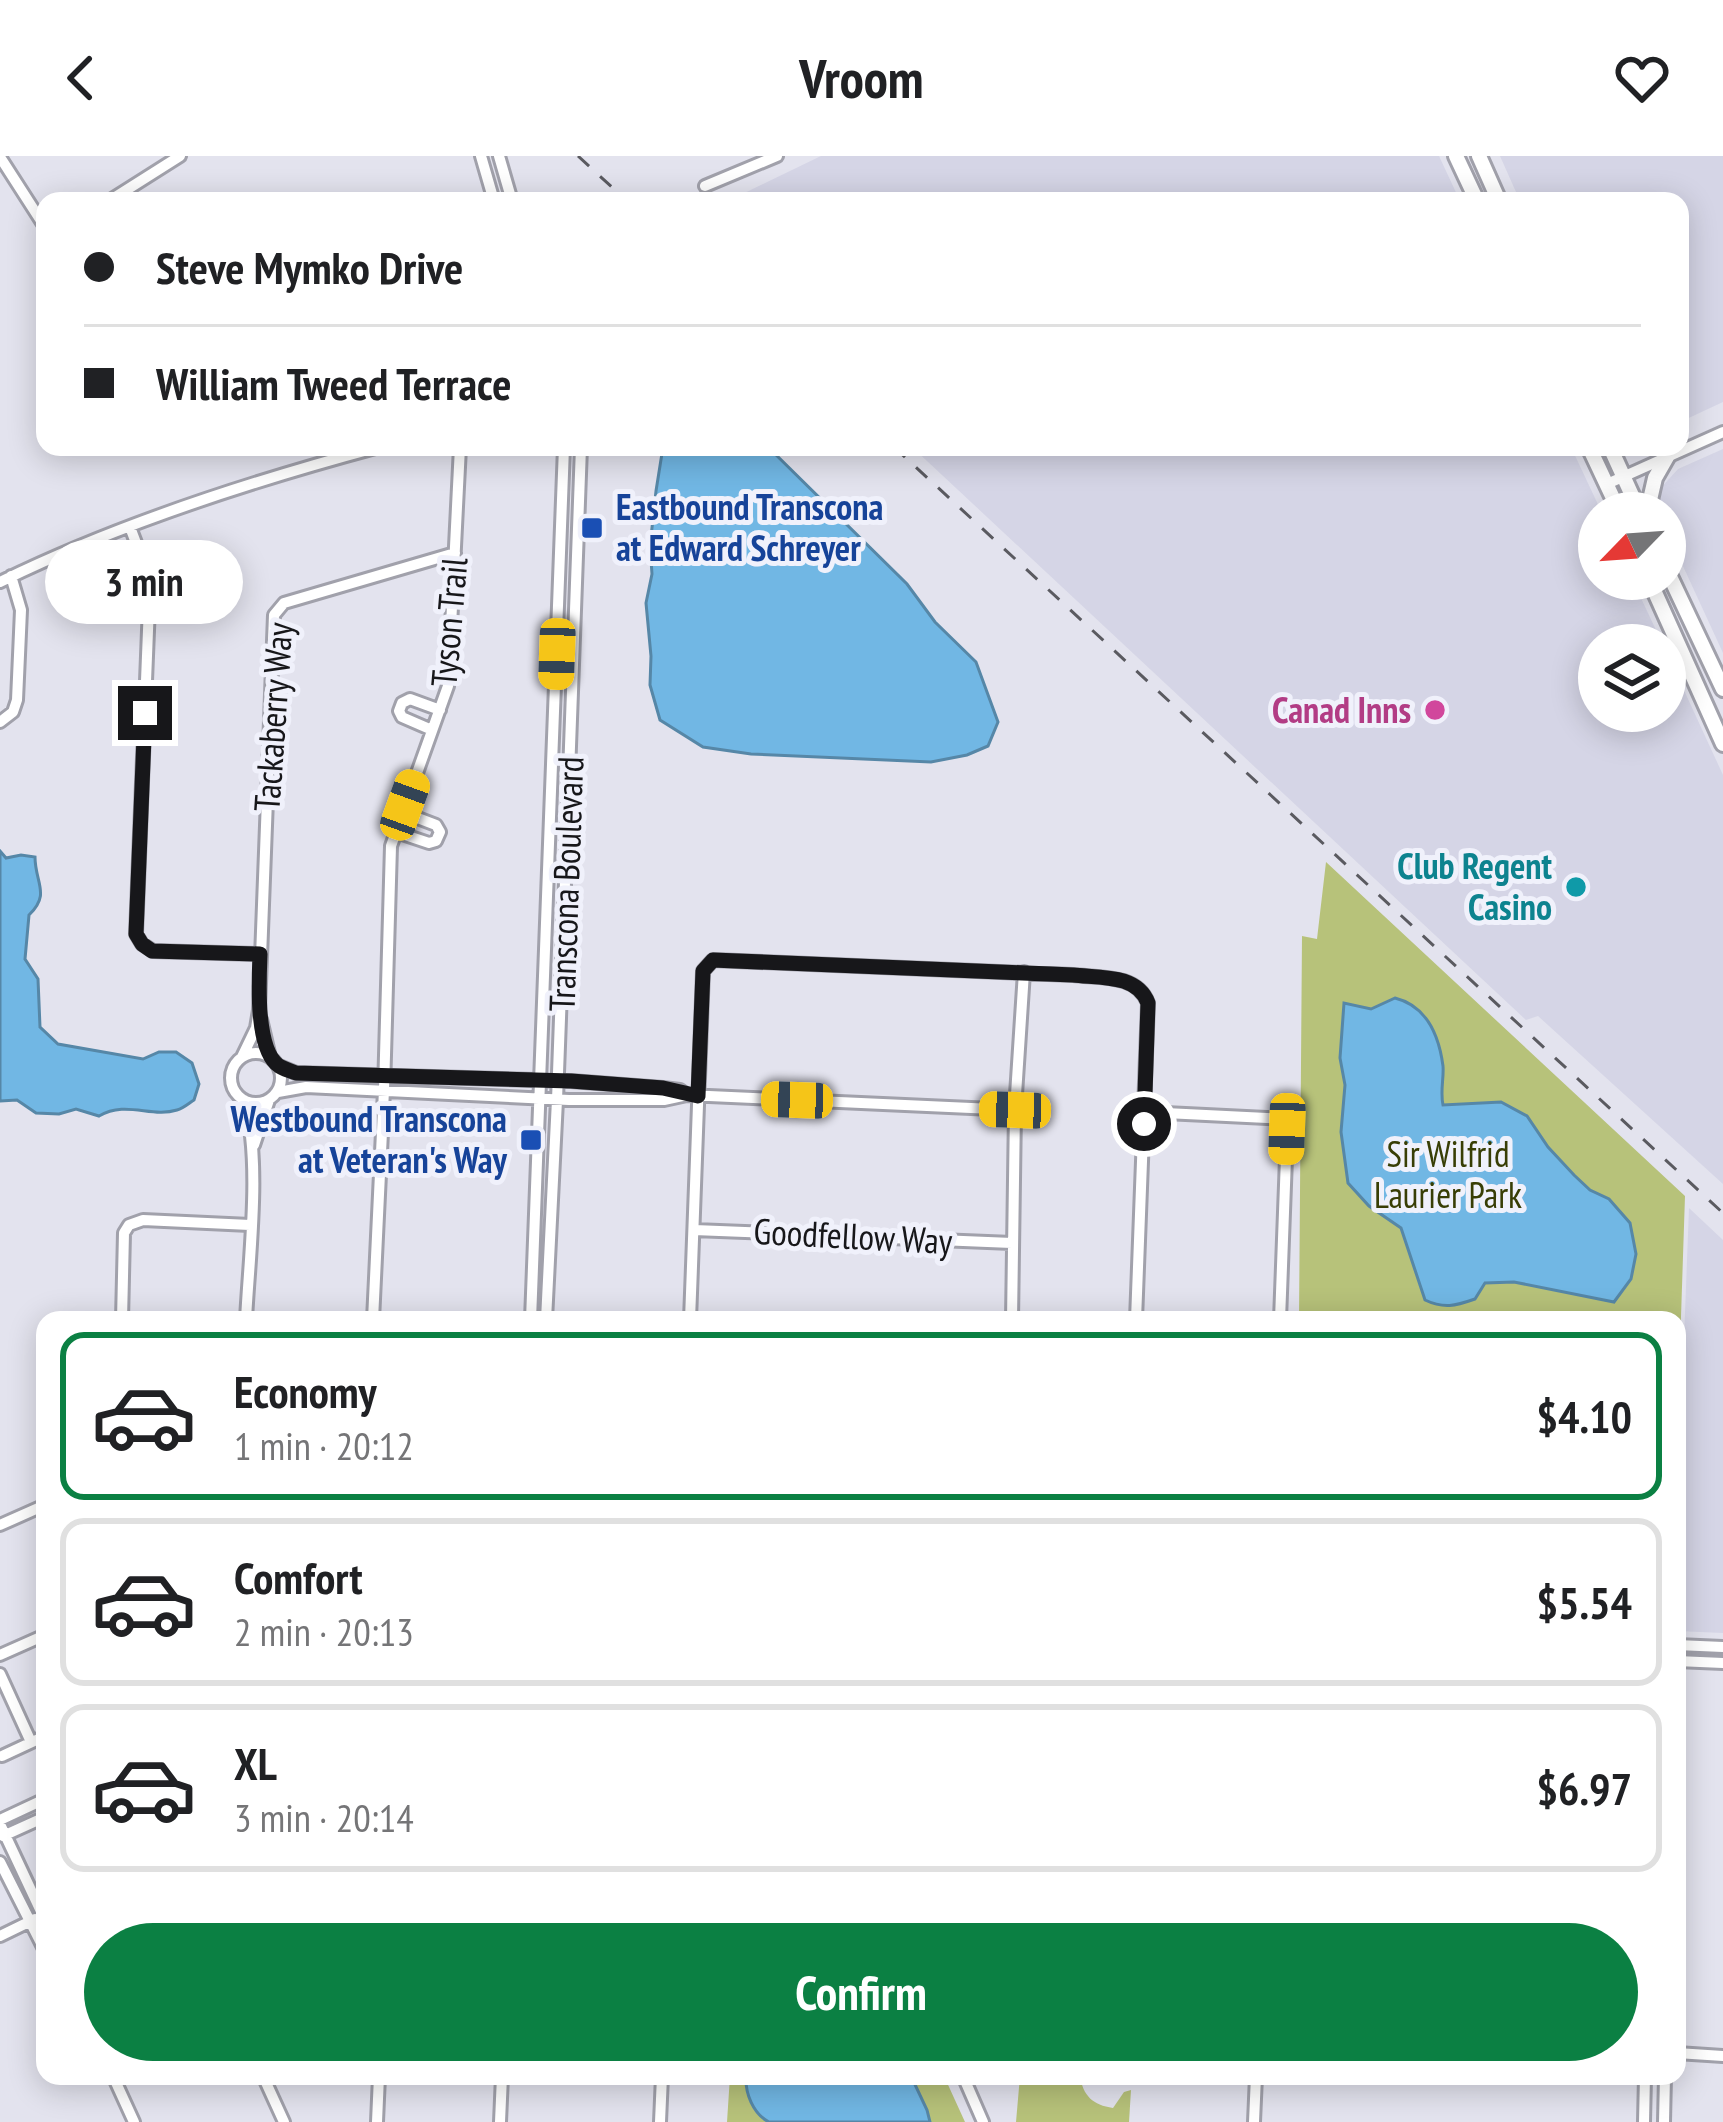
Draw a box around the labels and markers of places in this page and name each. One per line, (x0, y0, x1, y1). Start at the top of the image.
place label: Eastbound Transcona at Edward Schreyer (616, 483, 883, 571)
marker: Eastbound Transcona at Edward Schreyer (579, 515, 605, 541)
place label: Canad Inns (1272, 686, 1411, 733)
marker: Canad Inns (1422, 697, 1448, 723)
place label: Club Regent Casino (1397, 842, 1553, 930)
marker: Club Regent Casino (1563, 874, 1589, 900)
place label: Westbound Transcona at Veteran's Way (229, 1095, 508, 1183)
marker: Westbound Transcona at Veteran's Way (518, 1127, 544, 1153)

